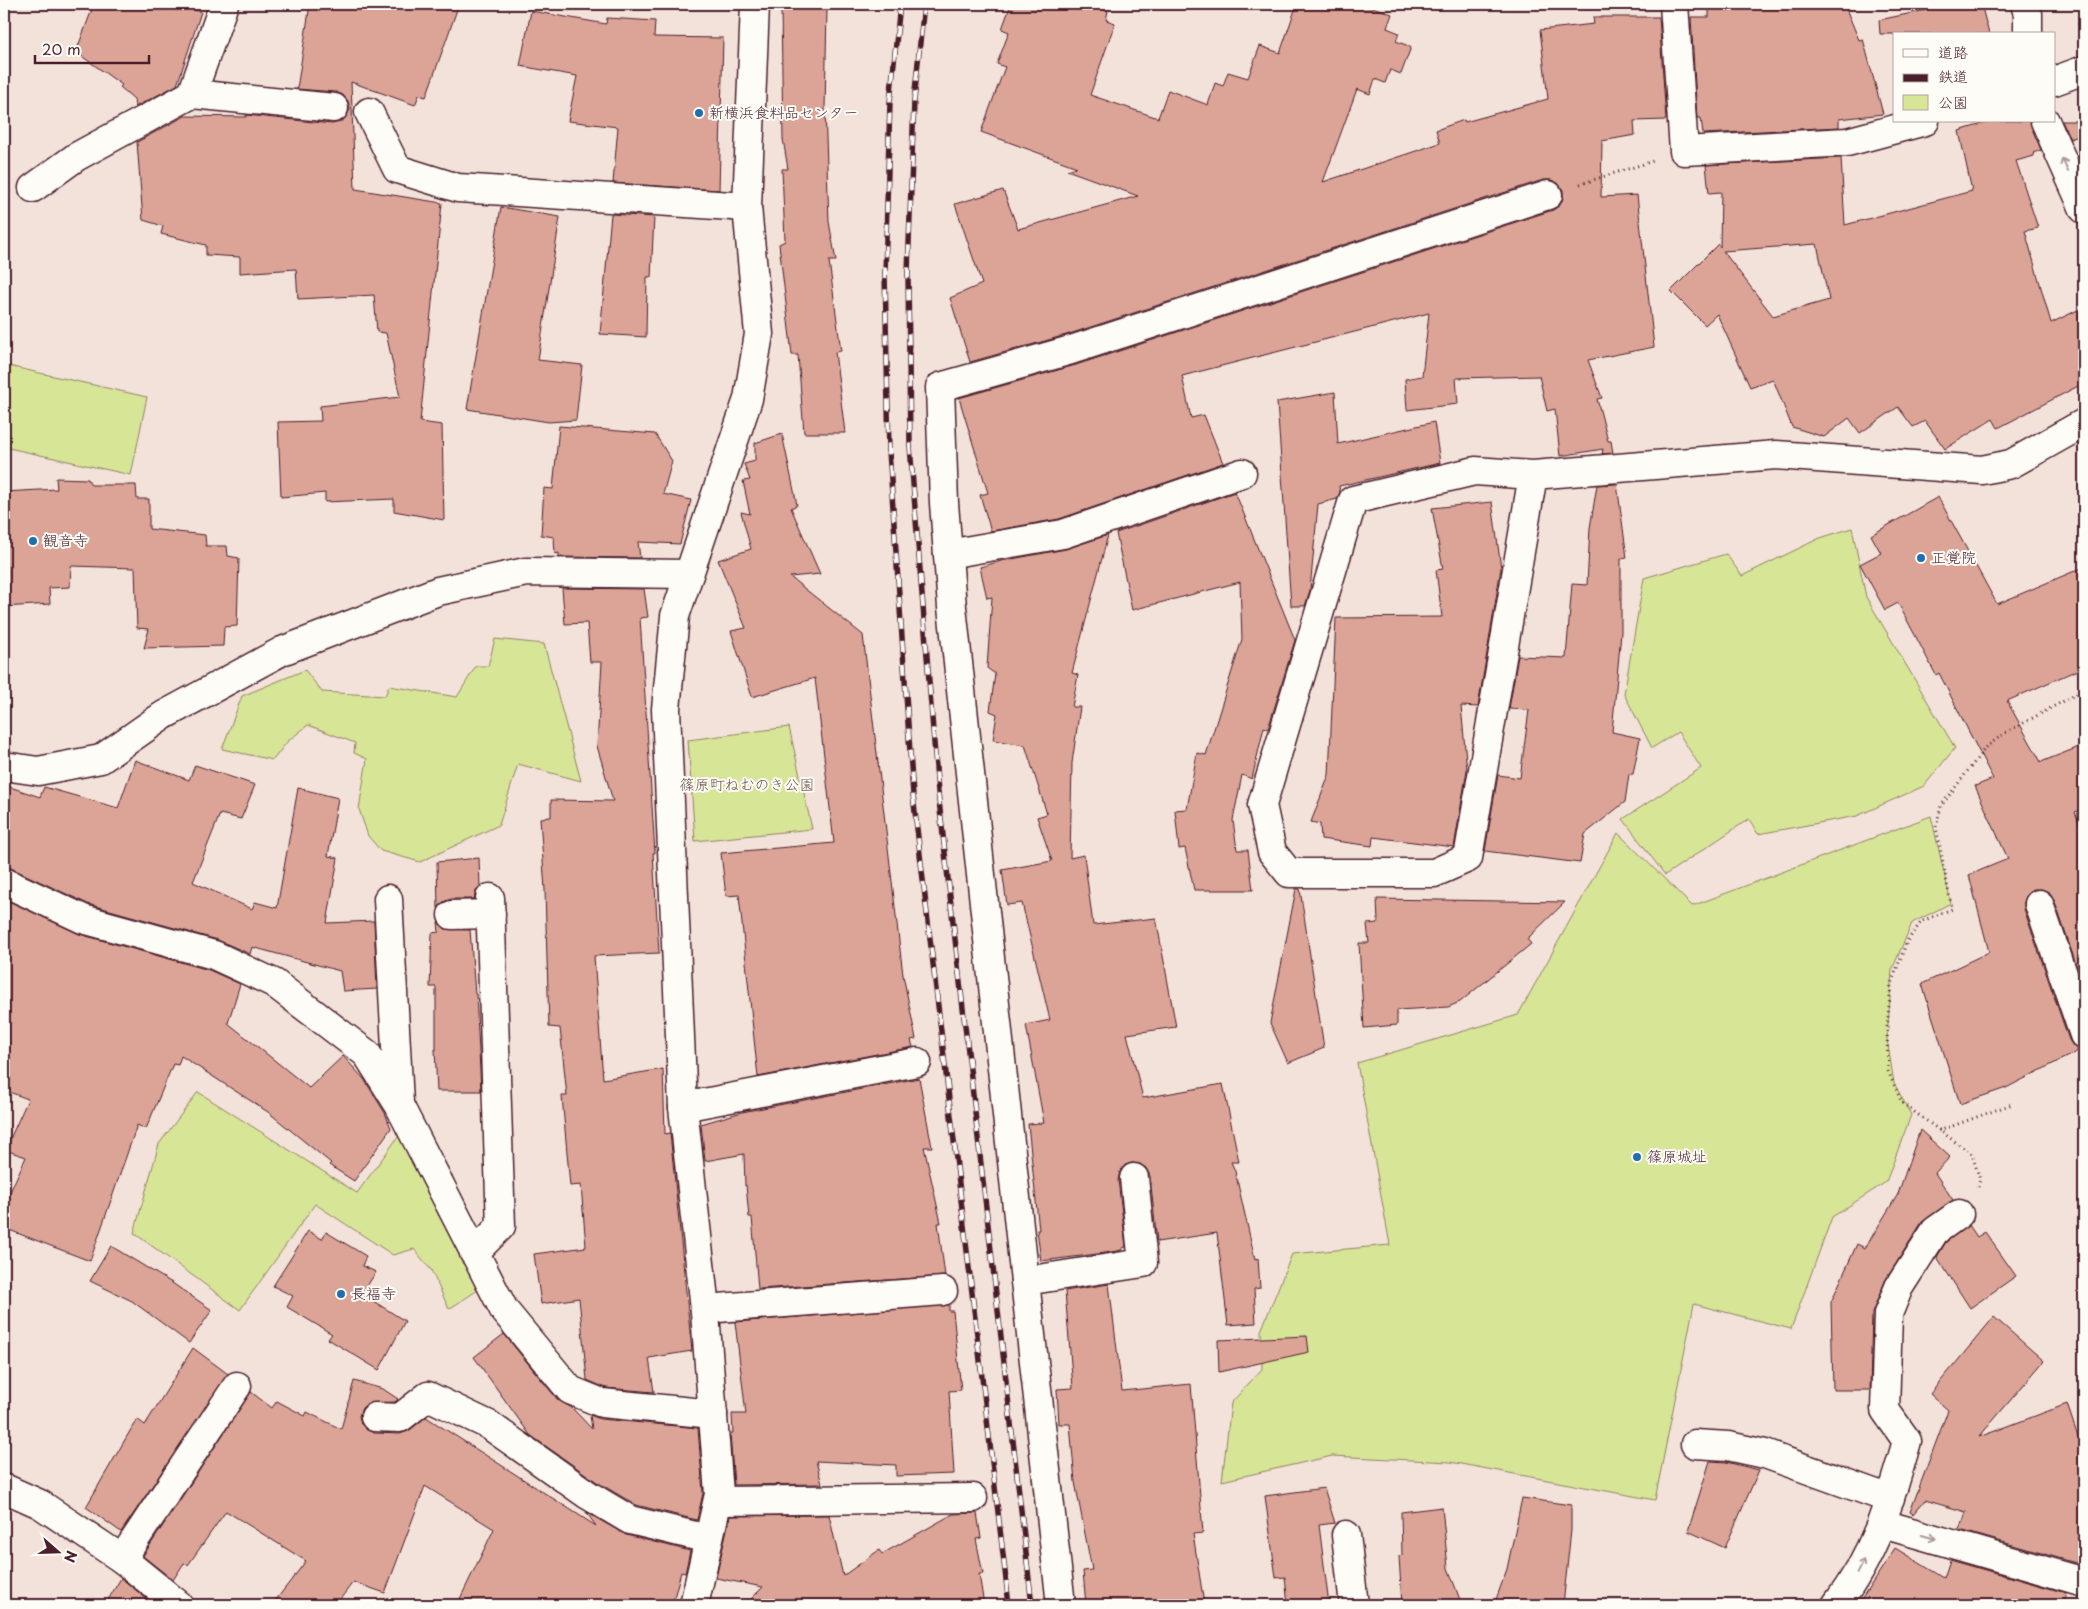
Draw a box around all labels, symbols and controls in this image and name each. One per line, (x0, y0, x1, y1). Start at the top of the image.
scale bar (35, 32, 149, 64)
legend (1893, 32, 2056, 122)
text: 20 m (42, 37, 81, 60)
text: 道路 (1938, 40, 1968, 63)
text: 鉄道 (1938, 64, 1968, 87)
text: 公園 (1938, 90, 1968, 113)
place label: 新横浜食料品センター (709, 100, 858, 123)
marker: 新横浜食料品センター (693, 107, 705, 119)
one-way arrow (2059, 158, 2069, 173)
place label: 観音寺 (43, 528, 88, 551)
marker: 観音寺 (27, 535, 39, 547)
place label: 正覚院 (1931, 545, 1976, 568)
marker: 正覚院 (1915, 552, 1927, 564)
park label: 篠原町ねむのき公園 (679, 772, 815, 795)
place label: 篠原城址 (1647, 1144, 1707, 1167)
marker: 篠原城址 (1631, 1151, 1643, 1163)
place label: 長福寺 (351, 1281, 396, 1304)
marker: 長福寺 (335, 1288, 347, 1300)
north arrow (32, 1526, 82, 1576)
one-way arrow (1921, 1533, 1937, 1543)
text: N (59, 1548, 82, 1565)
one-way arrow (1857, 1559, 1866, 1574)

